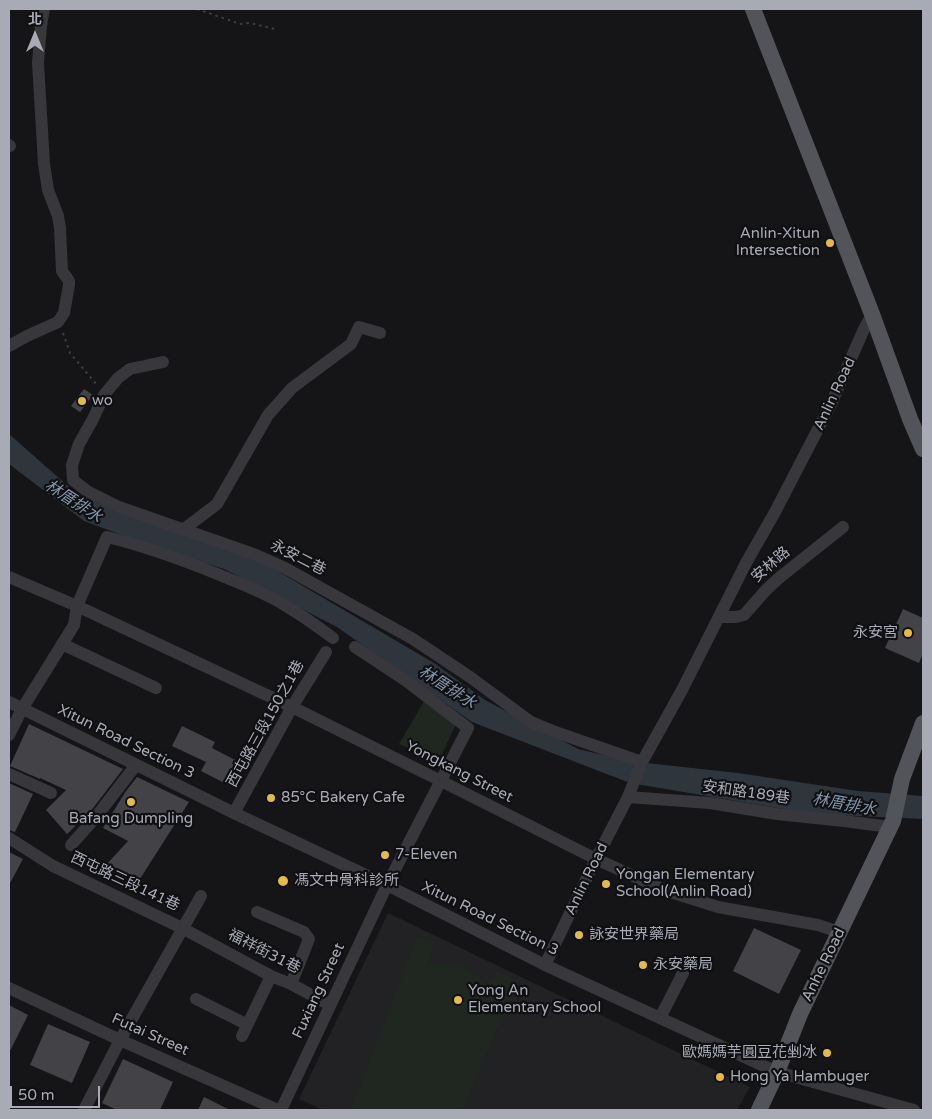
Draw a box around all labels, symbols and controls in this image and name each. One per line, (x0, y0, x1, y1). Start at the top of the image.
north arrow (10, 10, 60, 60)
text: 北 (28, 11, 42, 28)
place label: Anlin-Xitun Intersection (736, 225, 820, 260)
marker: Anlin-Xitun Intersection (824, 237, 836, 249)
street label: Anlin Road (810, 355, 860, 433)
place label: wo (92, 392, 113, 410)
marker: wo (76, 395, 88, 407)
water label: 林厝排水 (41, 477, 105, 527)
street label: 永安二巷 (267, 536, 329, 580)
street label: 安林路 (748, 543, 794, 587)
place label: 永安宮 (853, 624, 898, 642)
marker: 永安宮 (902, 627, 914, 639)
street label: 西屯路三段150之1巷 (224, 657, 308, 791)
water label: 林厝排水 (415, 663, 479, 713)
street label: Xitun Road Section 3 (55, 701, 197, 783)
street label: Yongkang Street (402, 737, 516, 807)
street label: 安和路189巷 (701, 778, 791, 808)
place label: 85°C Bakery Cafe (281, 789, 405, 807)
water label: 林厝排水 (811, 790, 877, 820)
marker: 85°C Bakery Cafe (265, 792, 277, 804)
marker: Bafang Dumpling (125, 796, 137, 808)
place label: Bafang Dumpling (69, 810, 193, 828)
street label: Anlin Road (562, 840, 612, 918)
place label: 7-Eleven (395, 846, 457, 864)
street label: 西屯路三段141巷 (68, 849, 182, 915)
marker: 7-Eleven (379, 849, 391, 861)
place label: Yongan Elementary School(Anlin Road) (616, 866, 755, 901)
place label: 馮文中骨科診所 (294, 872, 399, 890)
marker: 馮文中骨科診所 (276, 874, 290, 888)
street label: Xitun Road Section 3 (419, 878, 561, 960)
marker: Yongan Elementary School(Anlin Road) (600, 878, 612, 890)
street label: Anhe Road (798, 925, 850, 1005)
street label: 福祥街31巷 (225, 926, 303, 978)
place label: 詠安世界藥局 (589, 926, 679, 944)
marker: 詠安世界藥局 (573, 929, 585, 941)
street label: Fuxiang Street (289, 940, 349, 1042)
place label: 永安藥局 (653, 956, 713, 974)
marker: 永安藥局 (637, 959, 649, 971)
place label: Yong An Elementary School (468, 982, 601, 1017)
marker: Yong An Elementary School (452, 994, 464, 1006)
street label: Futai Street (109, 1010, 191, 1060)
place label: 歐媽媽芋圓豆花剉冰 (682, 1044, 817, 1062)
marker: 歐媽媽芋圓豆花剉冰 (821, 1047, 833, 1059)
place label: Hong Ya Hambuger (730, 1068, 869, 1086)
marker: Hong Ya Hambuger (714, 1071, 726, 1083)
scale bar (12, 1076, 102, 1108)
text: 50 m (18, 1086, 55, 1104)

